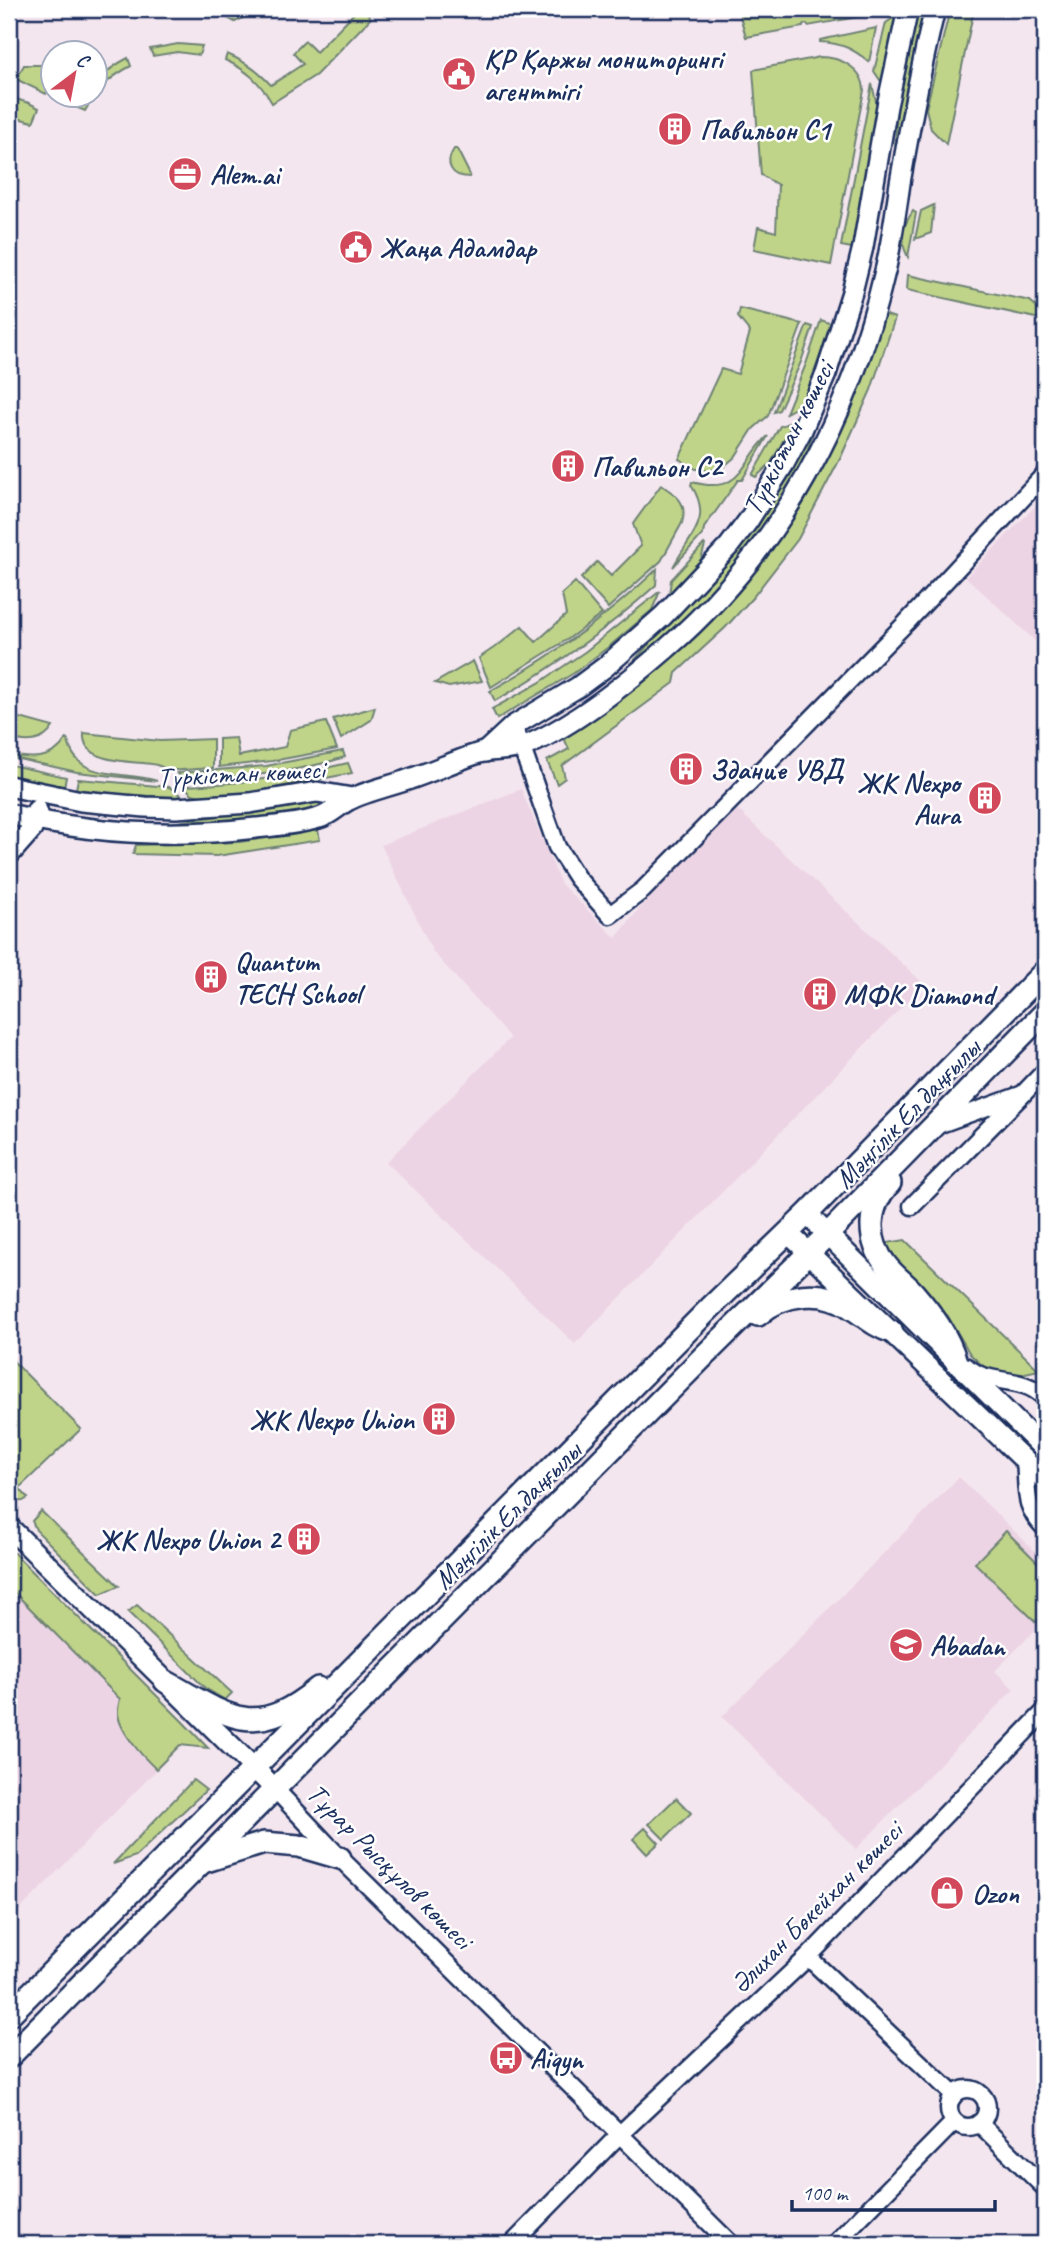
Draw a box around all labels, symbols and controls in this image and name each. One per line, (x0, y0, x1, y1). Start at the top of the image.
north arrow (38, 38, 108, 108)
place label: ҚР Қаржы мониторингі агенттігі (484, 41, 726, 108)
text: С (72, 48, 95, 74)
public building icon: ҚР Қаржы мониторингі агенттігі (440, 55, 478, 93)
building icon: Павильон С1 (656, 110, 694, 148)
place label: Павильон С1 (700, 112, 833, 147)
office icon: Alem.ai (166, 155, 204, 193)
place label: Alem.ai (210, 157, 283, 192)
public building icon: Жаңа Адамдар (337, 228, 375, 266)
place label: Жаңа Адамдар (380, 230, 538, 265)
street label: Түркістан көшесі (734, 352, 843, 521)
building icon: Павильон С2 (549, 447, 587, 485)
place label: Павильон С2 (592, 449, 724, 484)
building icon: Здание УВД (667, 750, 705, 788)
street label: Түркістан көшесі (156, 751, 329, 795)
place label: Здание УВД (710, 752, 845, 787)
place label: ЖК Nexpo Aura (858, 765, 963, 832)
building icon: ЖК Nexpo Aura (966, 779, 1004, 817)
place label: Quantum TECH School (235, 944, 366, 1011)
building icon: Quantum TECH School (192, 958, 230, 996)
building icon: МФК Diamond (801, 975, 839, 1013)
place label: МФК Diamond (844, 977, 998, 1012)
street label: Мәңгілік Ел даңғылы (827, 1029, 989, 1195)
building icon: ЖК Nexpo Union (420, 1400, 458, 1438)
place label: ЖК Nexpo Union (250, 1402, 415, 1437)
street label: Мәңгілік Ел даңғылы (426, 1432, 590, 1596)
building icon: ЖК Nexpo Union 2 (285, 1520, 323, 1558)
place label: ЖК Nexpo Union 2 (97, 1522, 282, 1557)
school or university icon: Abadan (887, 1626, 925, 1664)
place label: Abadan (930, 1628, 1007, 1663)
street label: Тұрар Рысқұлов көшесі (300, 1776, 483, 1959)
street label: Әлихан Бөкейхан көшесі (722, 1811, 912, 2001)
shop icon: Ozon (928, 1874, 966, 1912)
place label: Ozon (972, 1876, 1020, 1911)
bus stop icon: Aiqyn (487, 2039, 525, 2077)
place label: Aiqyn (530, 2041, 585, 2077)
scale bar (792, 2169, 995, 2213)
text: 100 m (802, 2180, 849, 2206)

